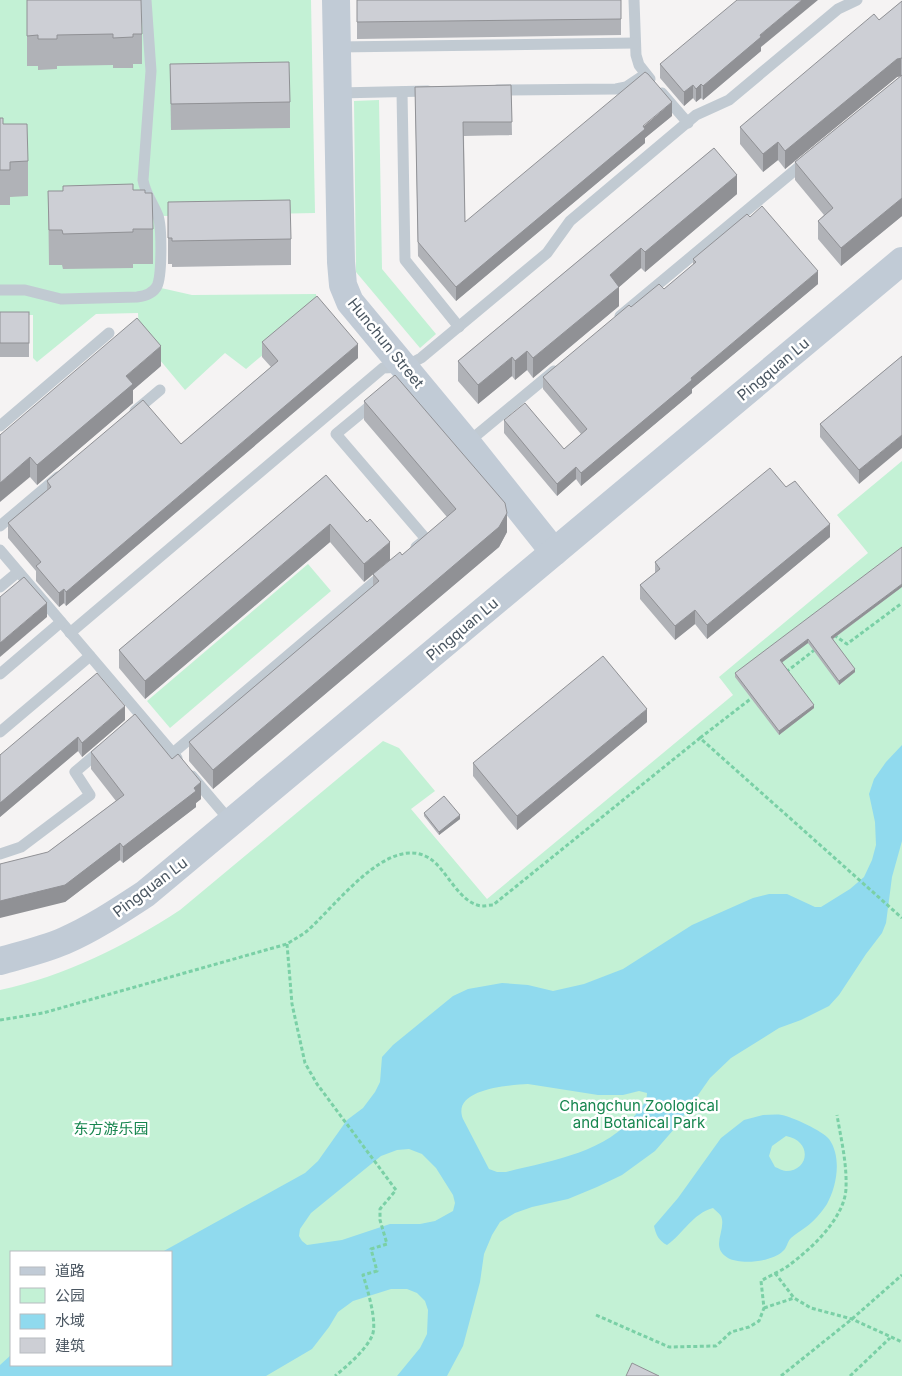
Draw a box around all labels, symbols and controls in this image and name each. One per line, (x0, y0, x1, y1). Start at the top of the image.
street label: Hunchun Street (344, 294, 428, 392)
street label: Pingquan Lu (733, 333, 813, 405)
street label: Pingquan Lu (422, 593, 502, 665)
street label: Pingquan Lu (109, 853, 191, 921)
park label: Changchun Zoological and Botanical Park (559, 1096, 719, 1132)
park label: 东方游乐园 (73, 1119, 149, 1138)
legend (10, 1251, 172, 1366)
text: 道路 (55, 1261, 85, 1280)
text: 公园 (55, 1286, 85, 1305)
text: 水域 (55, 1311, 85, 1330)
text: 建筑 (55, 1336, 85, 1355)

